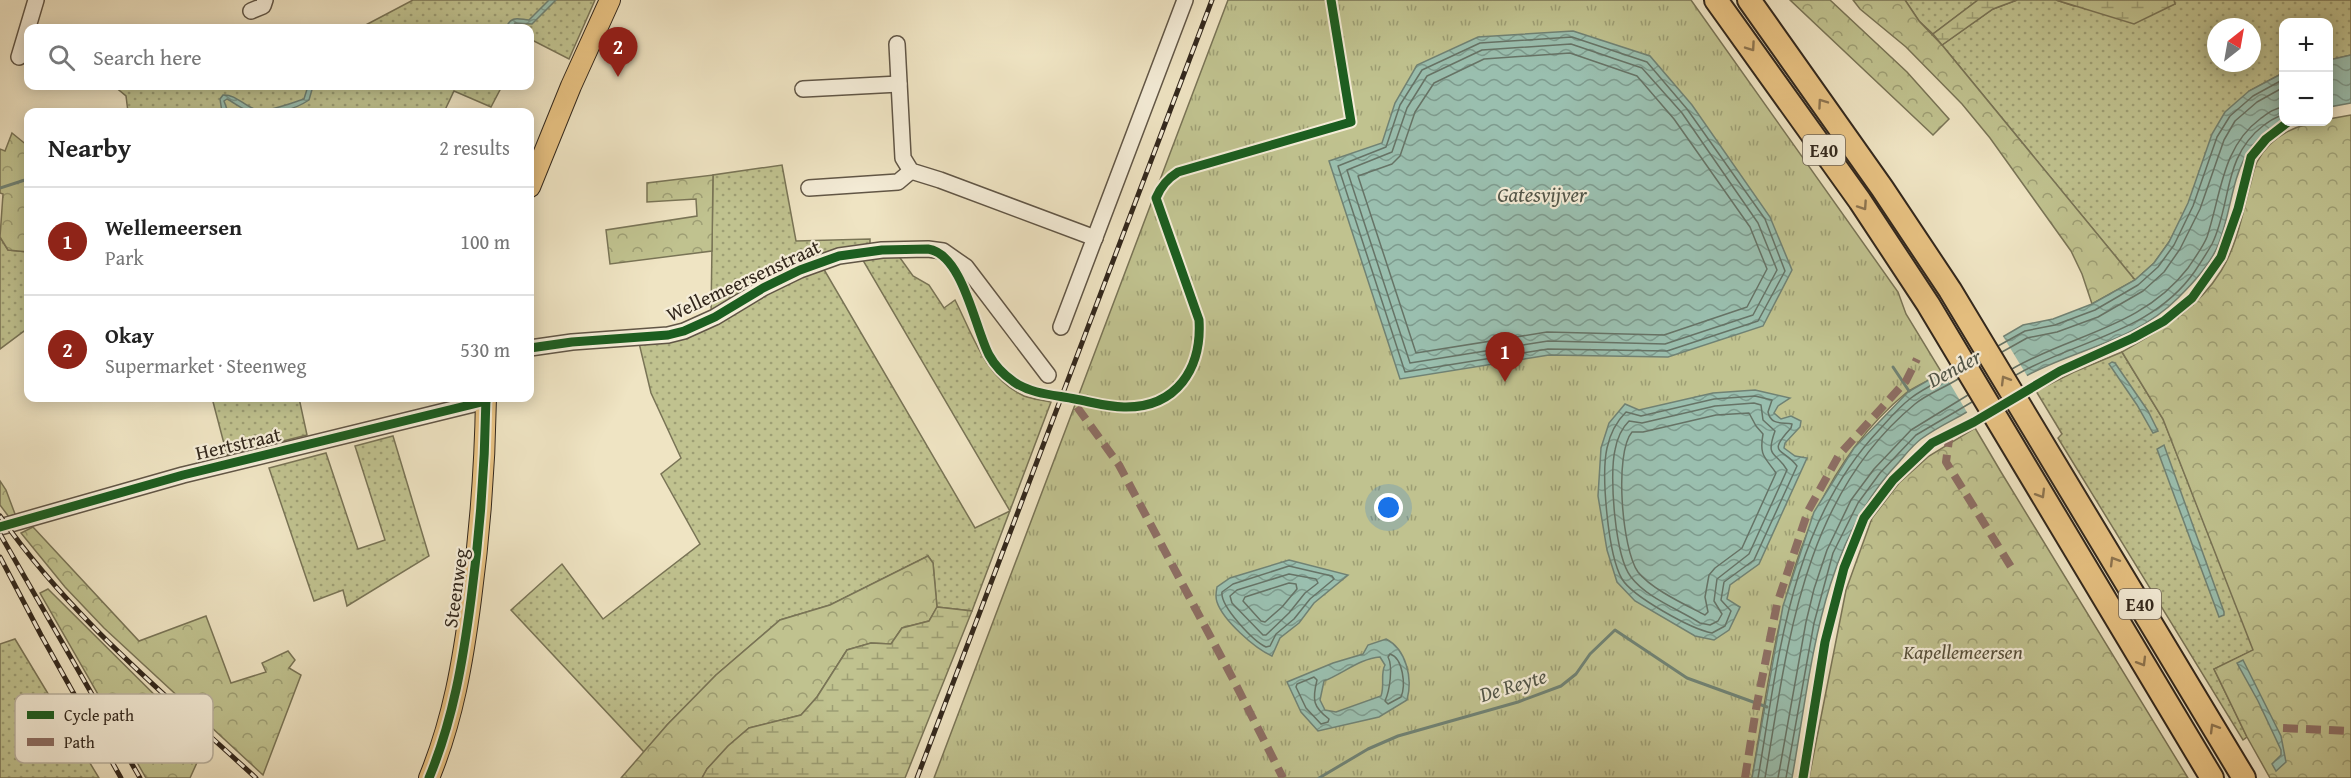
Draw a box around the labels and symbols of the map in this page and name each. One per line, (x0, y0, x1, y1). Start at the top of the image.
north arrow (2207, 18, 2261, 72)
pin: 2 (598, 28, 638, 77)
one-way arrow (1744, 41, 1755, 52)
one-way arrow (1818, 99, 1829, 110)
road number: E40 (1803, 135, 1845, 165)
water label: Gatesvijver (1497, 179, 1588, 210)
one-way arrow (1856, 200, 1867, 211)
street label: Wellemeersenstraat (661, 232, 825, 328)
pin: 1 (1486, 332, 1524, 382)
water label: Dender (1921, 340, 1988, 396)
one-way arrow (2000, 376, 2012, 386)
street label: Hertstraat (192, 419, 284, 467)
one-way arrow (2034, 488, 2046, 498)
your location (1374, 493, 1403, 522)
street label: Steenweg (435, 546, 475, 630)
one-way arrow (2109, 557, 2121, 567)
road number: E40 (2119, 589, 2161, 619)
park label: Kapellemeersen (1902, 637, 2023, 666)
one-way arrow (2134, 656, 2146, 666)
water label: De Reyte (1475, 660, 1551, 710)
legend (15, 694, 213, 763)
text: Cycle path (64, 703, 134, 727)
one-way arrow (2210, 724, 2222, 734)
text: Path (64, 730, 95, 754)

